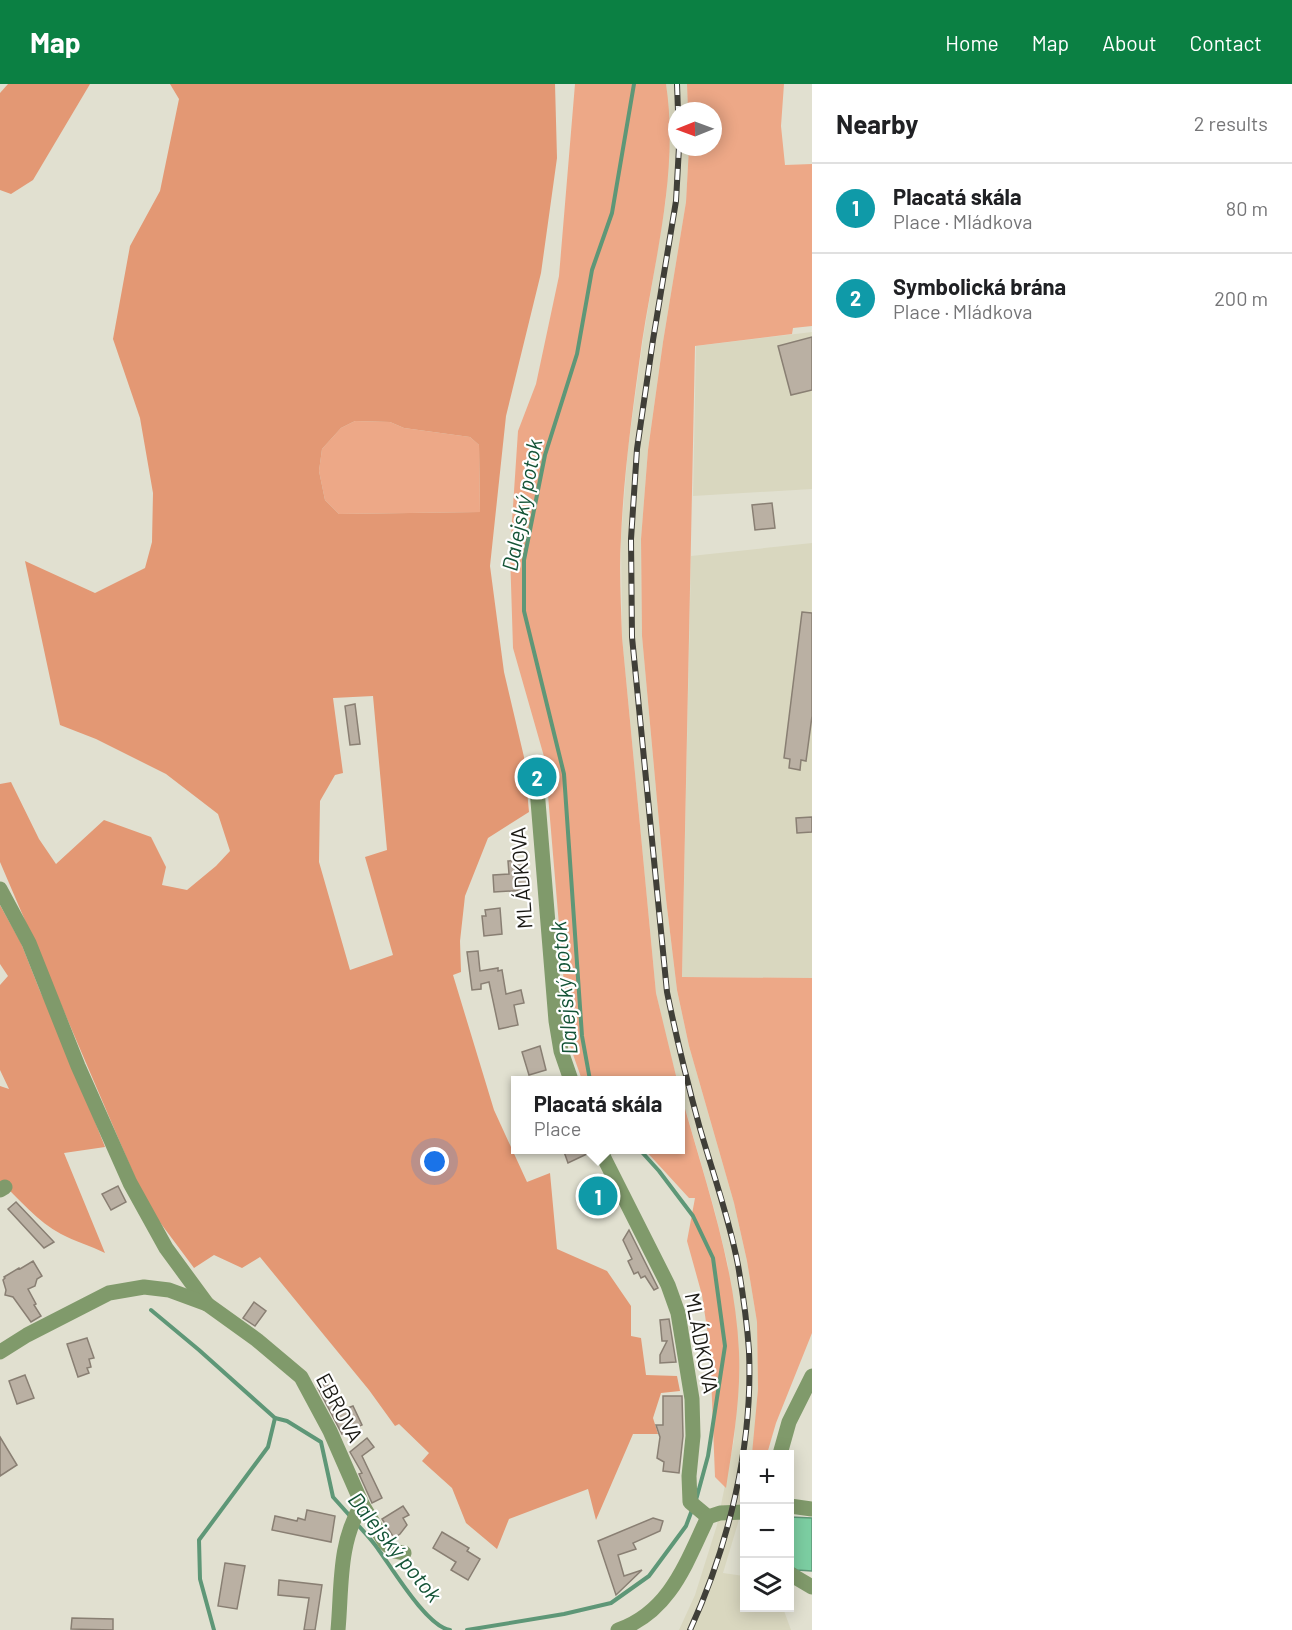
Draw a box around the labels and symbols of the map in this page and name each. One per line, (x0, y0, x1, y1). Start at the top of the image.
north arrow (668, 102, 722, 156)
water label: Dalejský potok (495, 436, 547, 573)
pin: 2 (518, 754, 556, 800)
street label: MLÁDKOVA (504, 826, 537, 930)
water label: Dalejský potok (544, 920, 582, 1056)
your location (420, 1147, 449, 1176)
pin: 1 (578, 1174, 618, 1218)
street label: MLÁDKOVA (680, 1290, 725, 1396)
street label: EBROVA (312, 1368, 369, 1446)
water label: Dalejský potok (344, 1486, 448, 1607)

